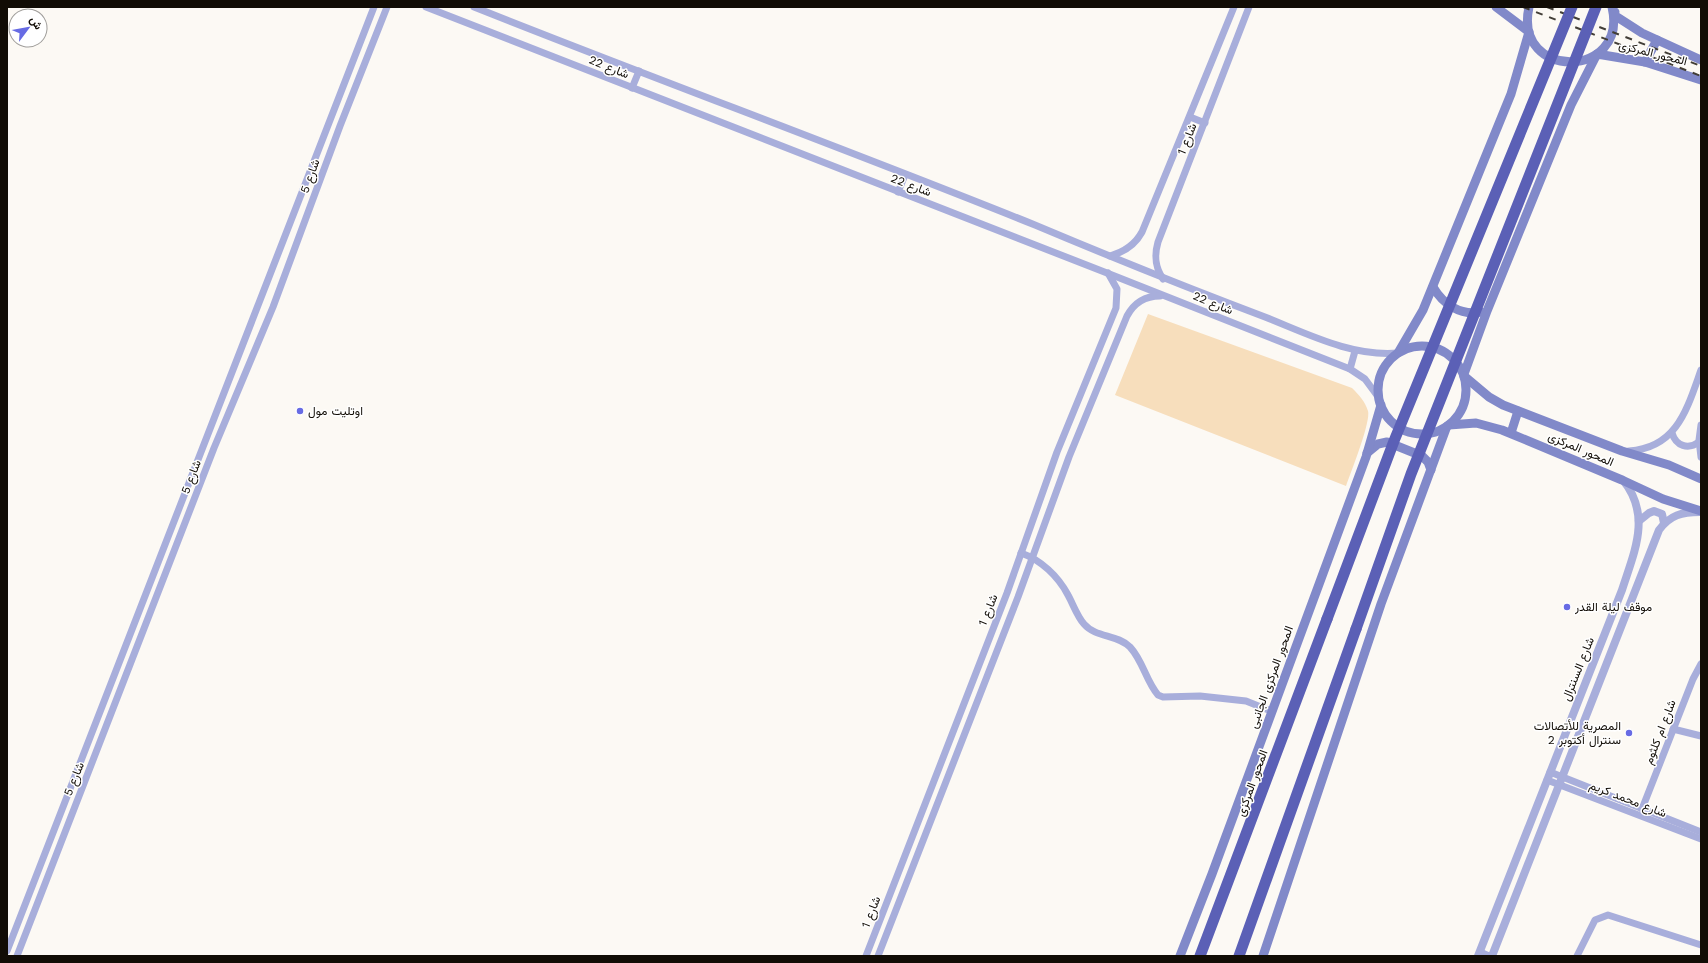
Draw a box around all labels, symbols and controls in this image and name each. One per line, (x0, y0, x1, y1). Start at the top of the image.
north arrow (8, 8, 48, 48)
text: ش (27, 14, 45, 32)
street label: المحور المركزى (1617, 38, 1689, 69)
street label: شارع 22 (586, 53, 631, 83)
street label: شارع 1 (1174, 121, 1202, 158)
street label: شارع 5 (297, 157, 324, 196)
street label: شارع 22 (888, 171, 933, 201)
street label: شارع 22 (1190, 289, 1235, 319)
place label: اوتليت مول (308, 404, 363, 419)
marker: اوتليت مول (295, 406, 305, 416)
street label: المحور المركزى (1546, 429, 1616, 470)
street label: شارع 5 (178, 458, 206, 497)
street label: شارع 1 (975, 592, 1003, 629)
place label: موقف ليلة القدر (1574, 600, 1652, 615)
marker: موقف ليلة القدر (1562, 602, 1572, 612)
street label: المحور المركزى الجانبى (1246, 624, 1297, 731)
street label: شارع السنترال (1559, 635, 1599, 704)
street label: شارع ام كلثوم (1641, 698, 1681, 767)
place label: المصرية للأتصالات سنترال أكتوبر 2 (1534, 719, 1621, 748)
marker: المصرية للأتصالات سنترال أكتوبر 2 (1624, 728, 1634, 738)
street label: المحور المركزى (1233, 748, 1271, 819)
street label: شارع 5 (61, 760, 89, 799)
street label: شارع محمد كريم (1587, 778, 1669, 822)
street label: شارع 1 (859, 894, 885, 931)

